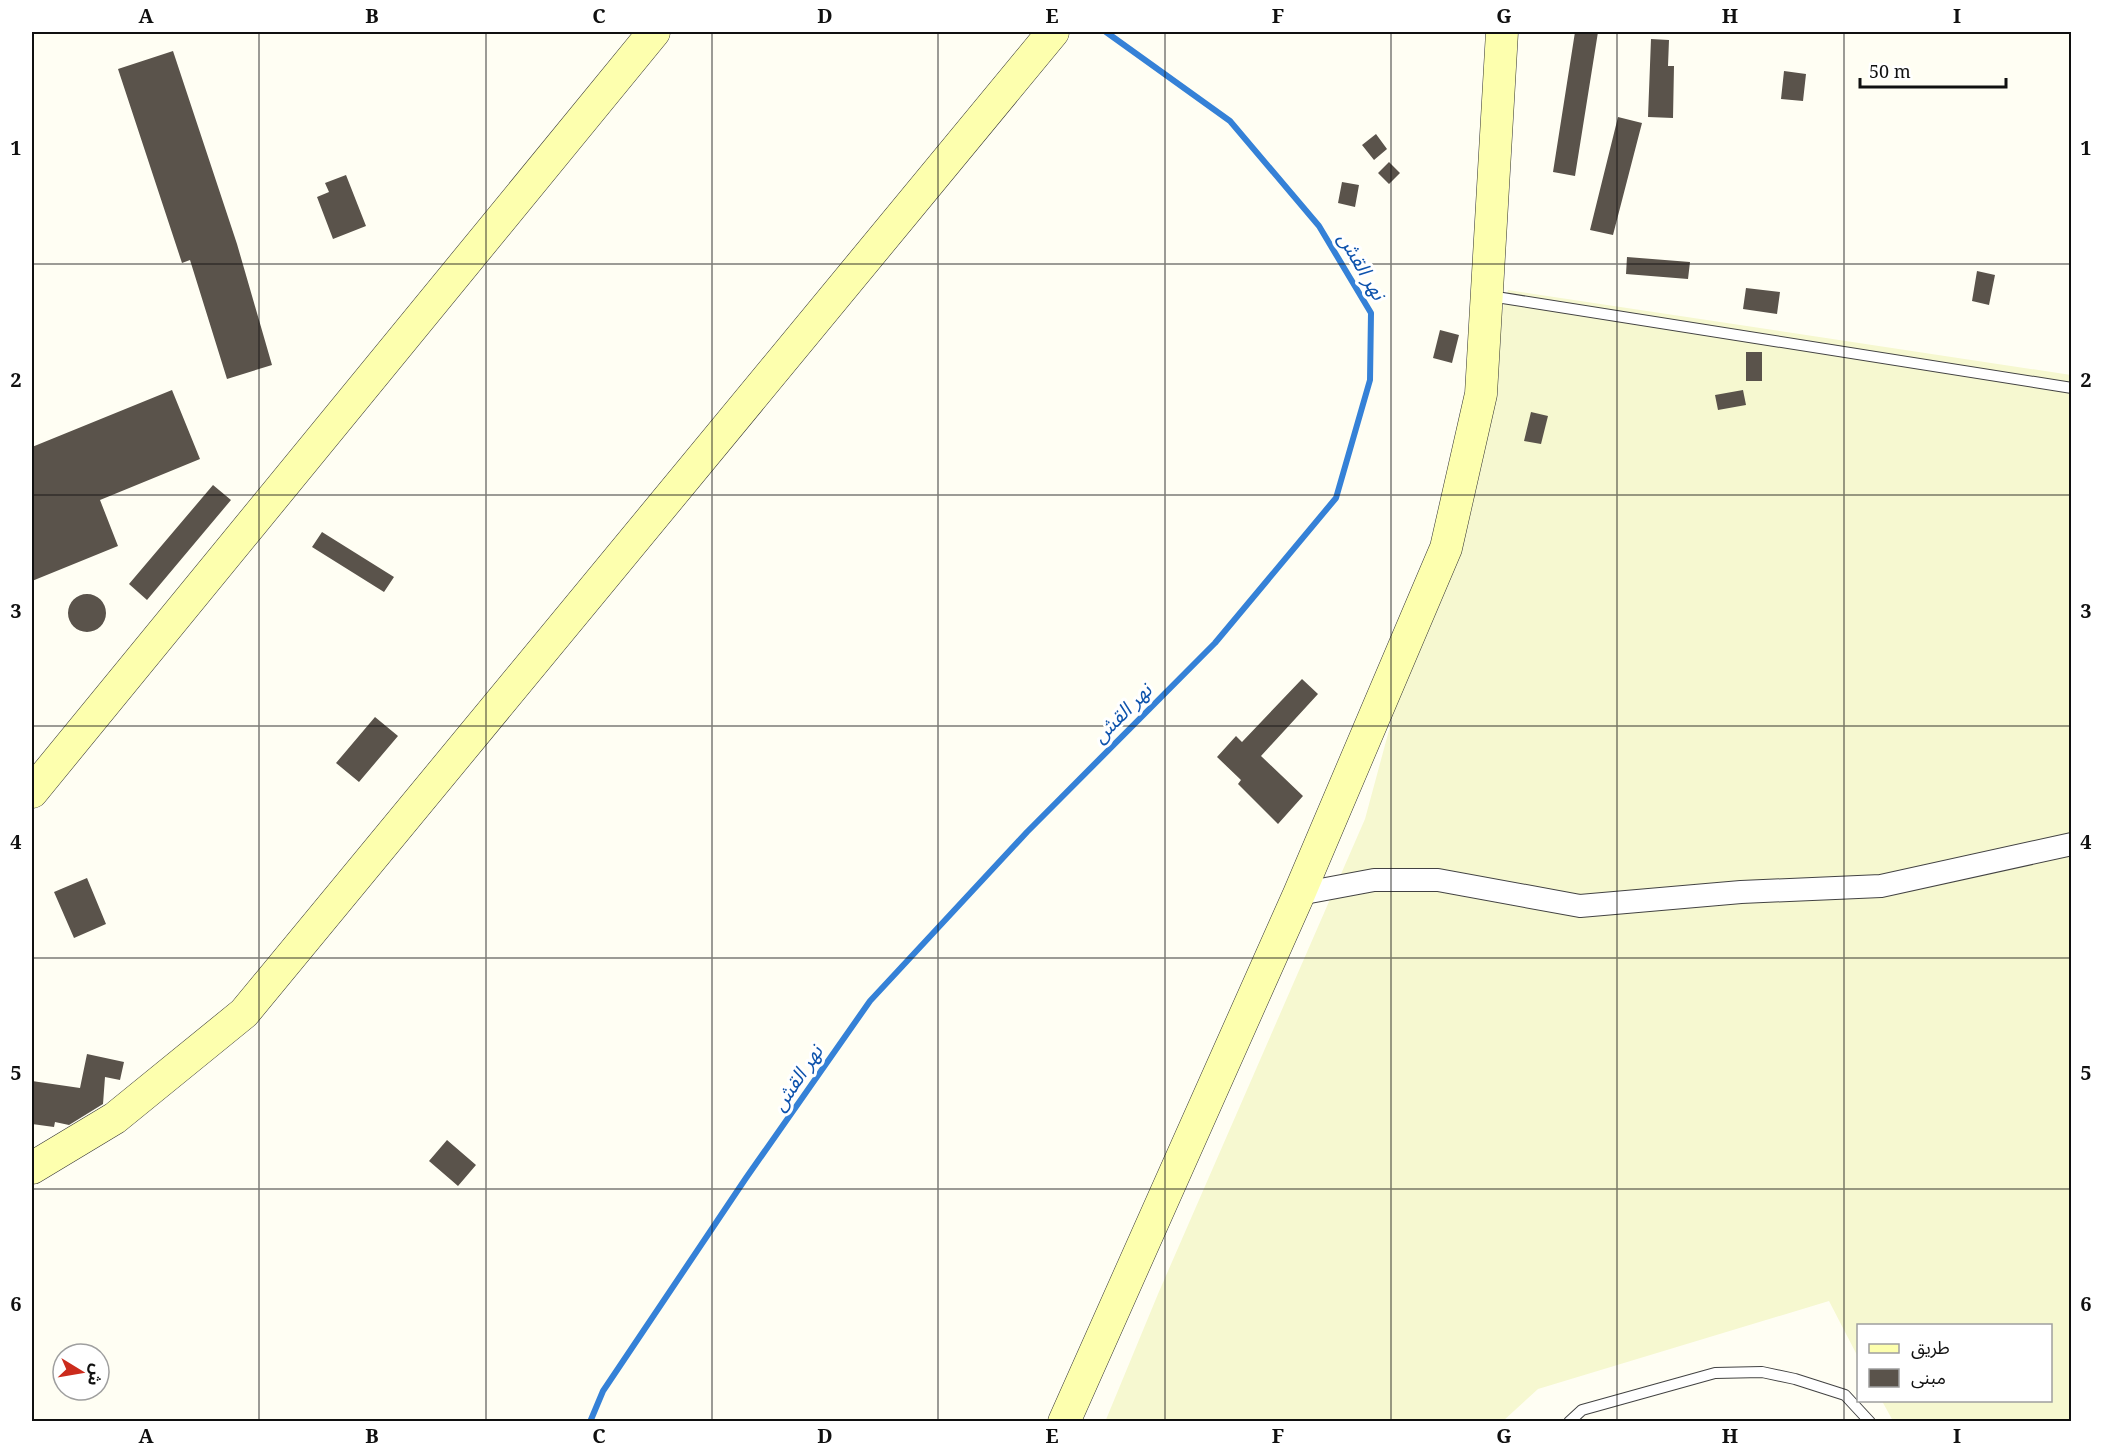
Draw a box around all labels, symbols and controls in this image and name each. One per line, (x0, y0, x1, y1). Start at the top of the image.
text: A (138, 2, 154, 29)
text: B (365, 2, 379, 29)
text: C (592, 2, 606, 29)
text: D (817, 2, 833, 29)
text: E (1045, 2, 1059, 29)
text: F (1272, 2, 1284, 29)
text: G (1496, 2, 1512, 29)
text: H (1722, 2, 1738, 29)
text: I (1953, 2, 1961, 29)
scale bar (1860, 51, 2006, 89)
text: 50 m (1869, 59, 1911, 83)
text: 1 (10, 134, 22, 161)
text: 1 (2080, 134, 2092, 161)
water label: نهر القش (1332, 227, 1393, 306)
text: 2 (10, 366, 22, 393)
text: 2 (2080, 366, 2092, 393)
text: 3 (10, 597, 22, 624)
text: 3 (2080, 597, 2092, 624)
water label: نهر القش (1086, 676, 1158, 748)
text: 4 (10, 828, 22, 855)
text: 4 (2080, 828, 2092, 855)
water label: نهر القش (765, 1038, 829, 1116)
text: 5 (10, 1059, 22, 1086)
text: 5 (2080, 1059, 2092, 1086)
text: 6 (10, 1290, 22, 1317)
text: 6 (2080, 1290, 2092, 1317)
legend (1857, 1324, 2052, 1402)
text: طريق (1911, 1335, 1950, 1359)
north arrow (51, 1342, 111, 1402)
text: ش (83, 1362, 109, 1388)
text: مبنى (1911, 1365, 1946, 1389)
text: A (138, 1422, 154, 1449)
text: B (365, 1422, 379, 1449)
text: C (592, 1422, 606, 1449)
text: D (817, 1422, 833, 1449)
text: E (1045, 1422, 1059, 1449)
text: F (1272, 1422, 1284, 1449)
text: G (1496, 1422, 1512, 1449)
text: H (1722, 1422, 1738, 1449)
text: I (1953, 1422, 1961, 1449)

